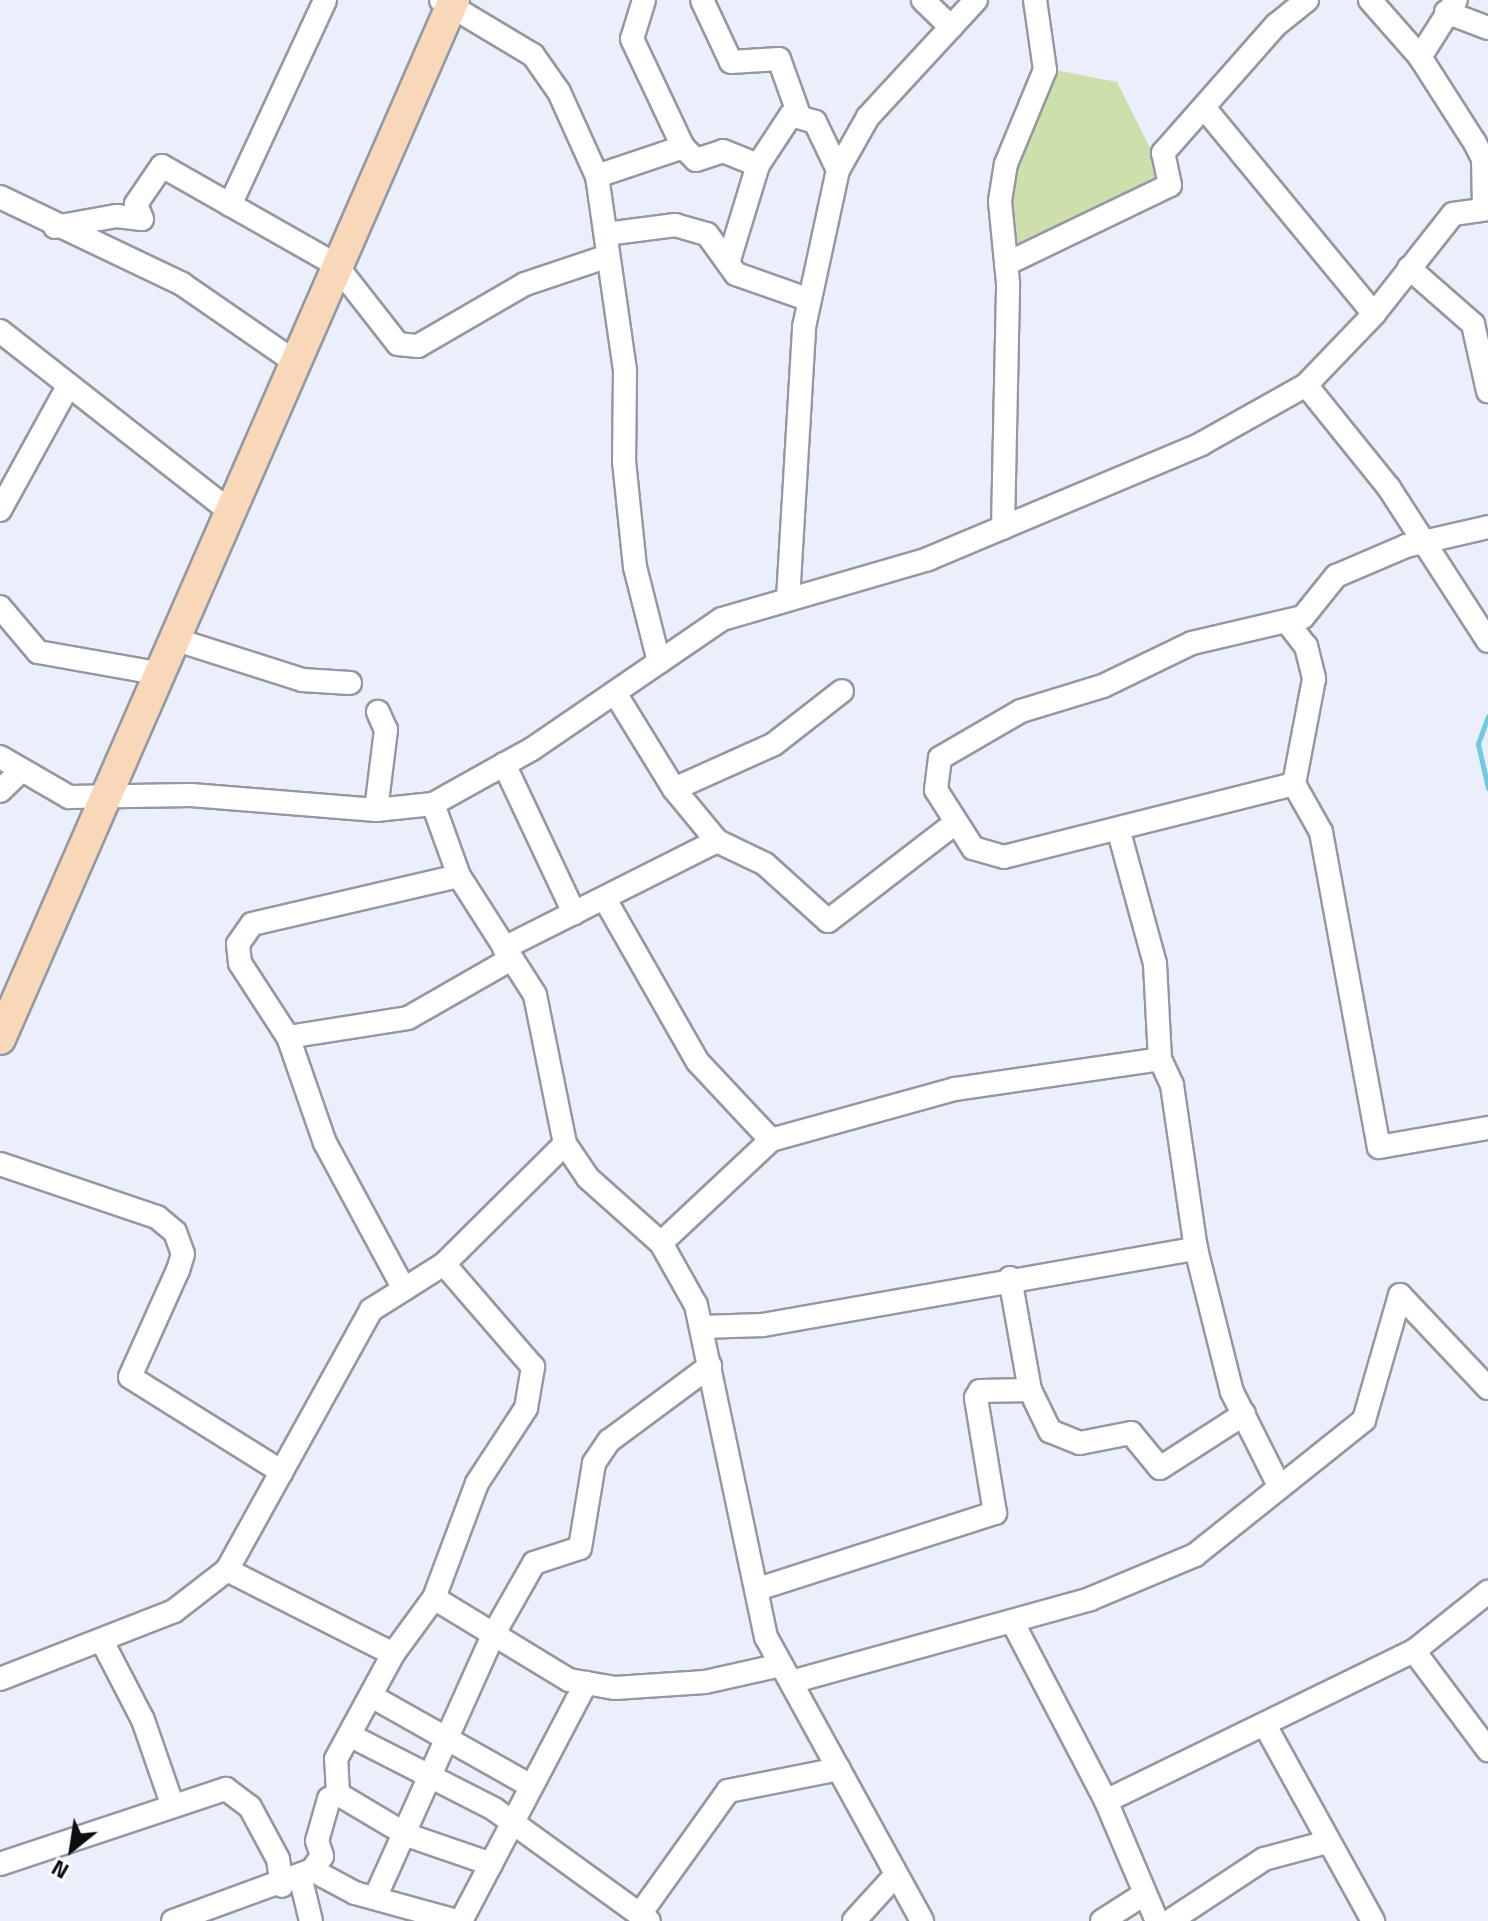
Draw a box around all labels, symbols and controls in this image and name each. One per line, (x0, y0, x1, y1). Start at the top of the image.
north arrow (32, 1809, 112, 1889)
text: N (45, 1851, 75, 1888)

